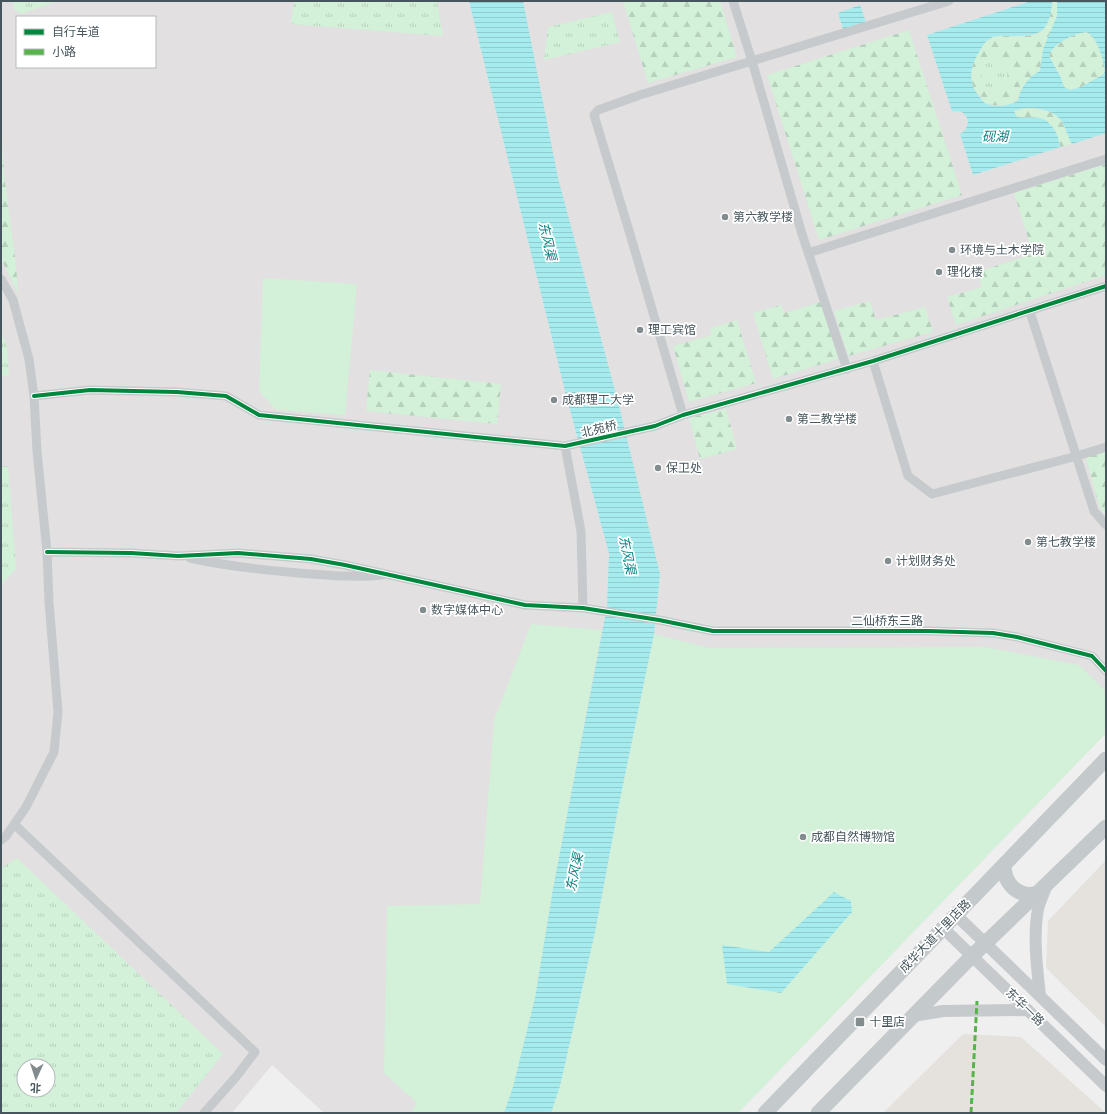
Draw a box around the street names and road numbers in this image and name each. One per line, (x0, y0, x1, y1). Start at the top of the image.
street label: 北苑桥 (580, 417, 618, 440)
street label: 二仙桥东三路 (851, 613, 923, 628)
street label: 成华大道十里店路 (896, 896, 973, 975)
street label: 东华一路 (1003, 985, 1048, 1029)

